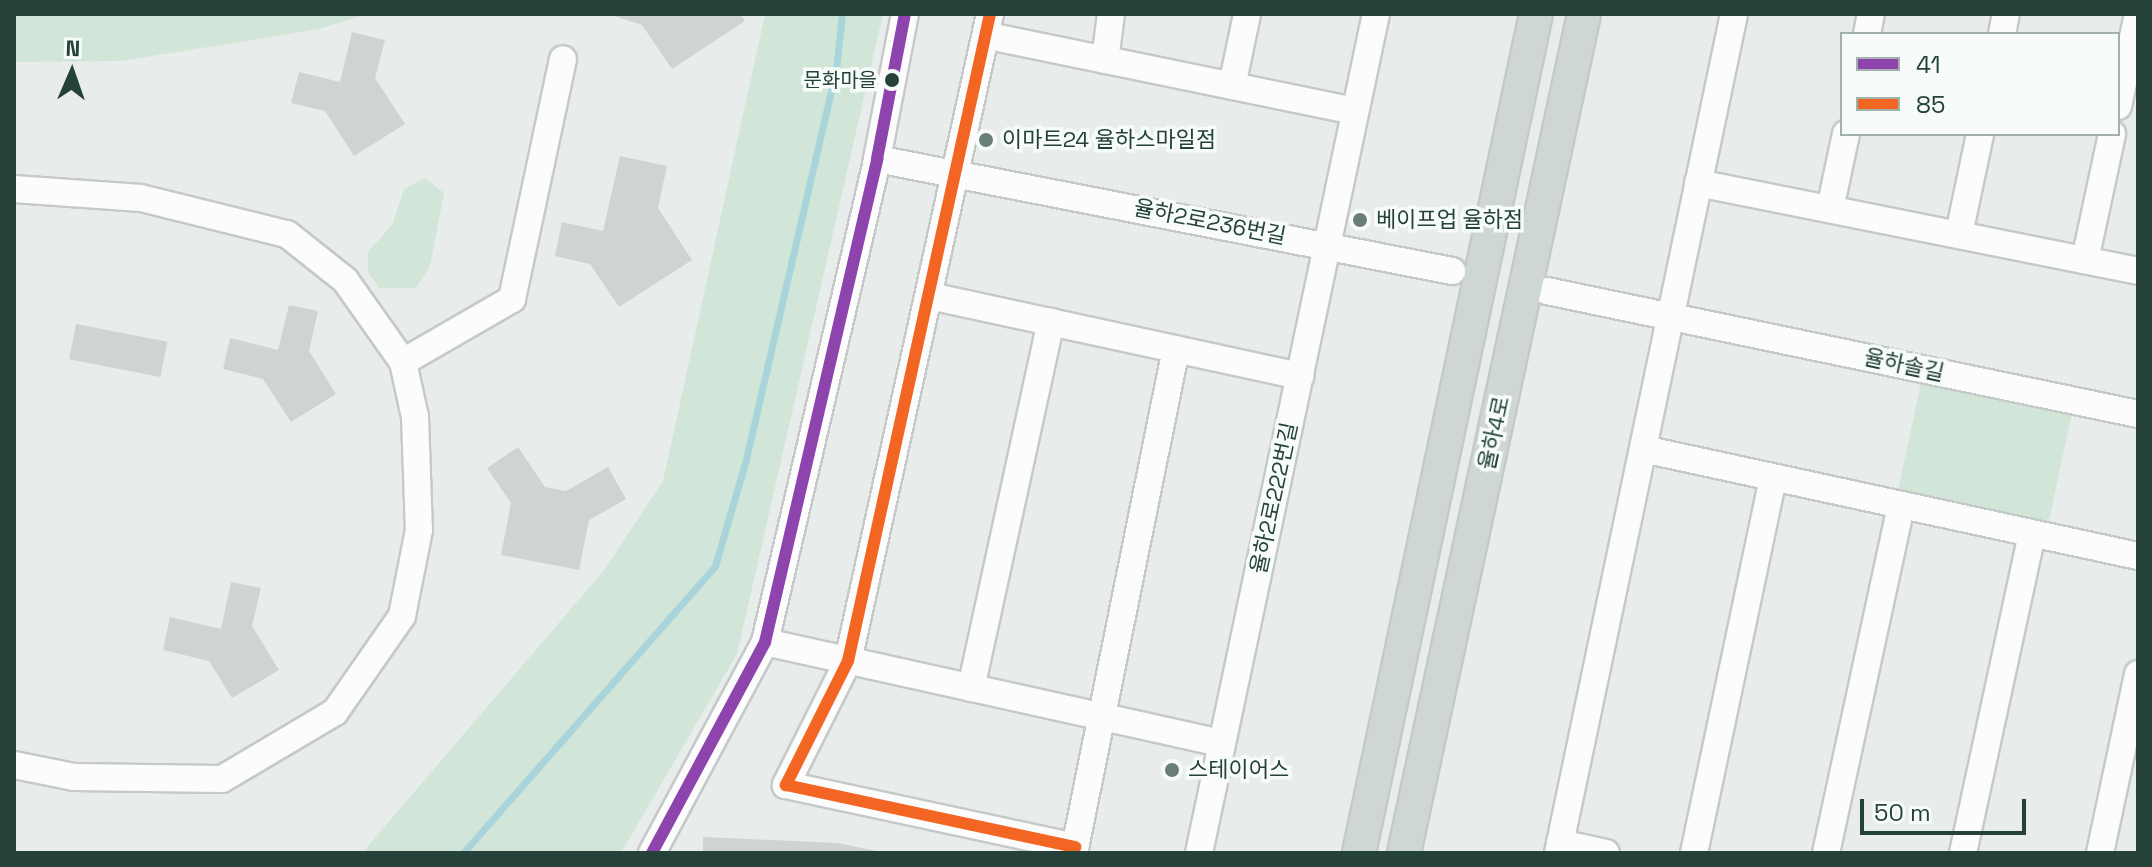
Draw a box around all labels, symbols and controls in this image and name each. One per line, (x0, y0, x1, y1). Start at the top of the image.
north arrow (32, 32, 112, 112)
legend (1840, 32, 2120, 136)
text: N (65, 34, 81, 62)
text: 41 (1916, 49, 1940, 80)
place label: 문화마을 (803, 68, 877, 92)
marker: 문화마을 (884, 72, 900, 88)
text: 85 (1916, 89, 1945, 120)
place label: 이마트24 율하스마일점 (1002, 127, 1216, 153)
marker: 이마트24 율하스마일점 (977, 131, 995, 149)
street label: 율하2로236번길 (1132, 194, 1288, 250)
place label: 베이프업 율하점 (1376, 207, 1523, 233)
marker: 베이프업 율하점 (1351, 211, 1369, 229)
street label: 율하솔길 (1862, 344, 1946, 386)
street label: 율하4로 (1473, 394, 1515, 472)
street label: 율하2로222번길 (1245, 420, 1303, 576)
place label: 스테이어스 (1188, 757, 1289, 783)
marker: 스테이어스 (1163, 761, 1181, 779)
scale bar (1864, 783, 2030, 833)
text: 50 m (1874, 797, 1931, 828)

